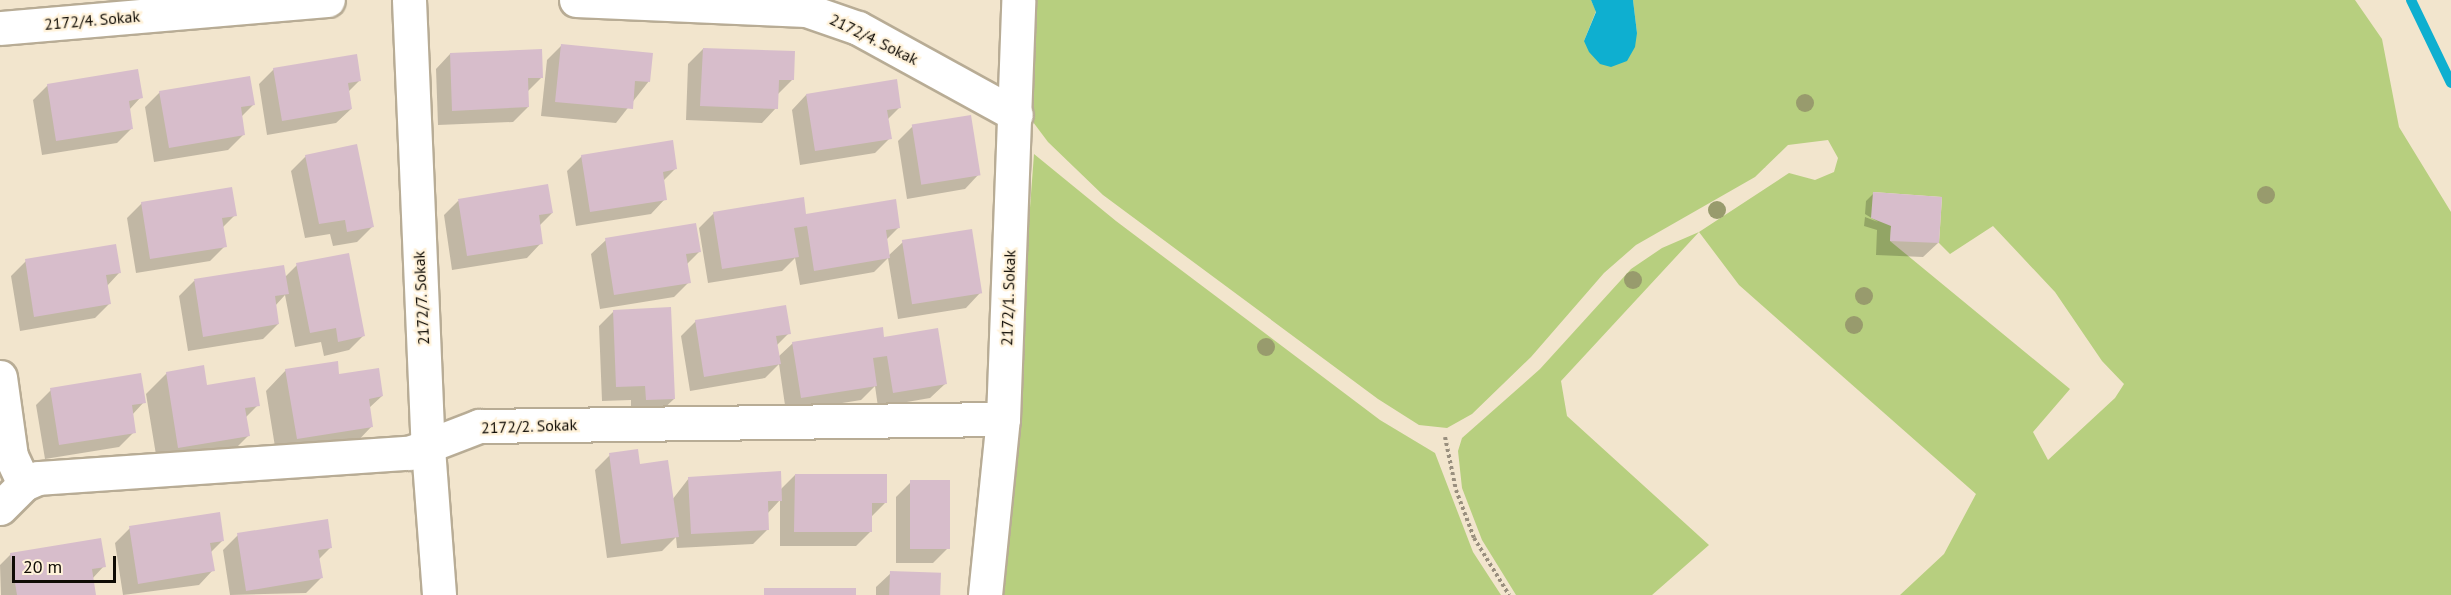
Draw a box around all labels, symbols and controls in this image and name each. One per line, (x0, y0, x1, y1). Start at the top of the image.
street label: 2172/4. Sokak (43, 6, 141, 34)
street label: 2172/4. Sokak (826, 9, 922, 69)
street label: 2172/1. Sokak (997, 249, 1019, 347)
street label: 2172/7. Sokak (409, 250, 433, 346)
street label: 2172/2. Sokak (480, 415, 578, 437)
scale bar (15, 544, 118, 582)
text: 20 m (23, 555, 62, 578)

